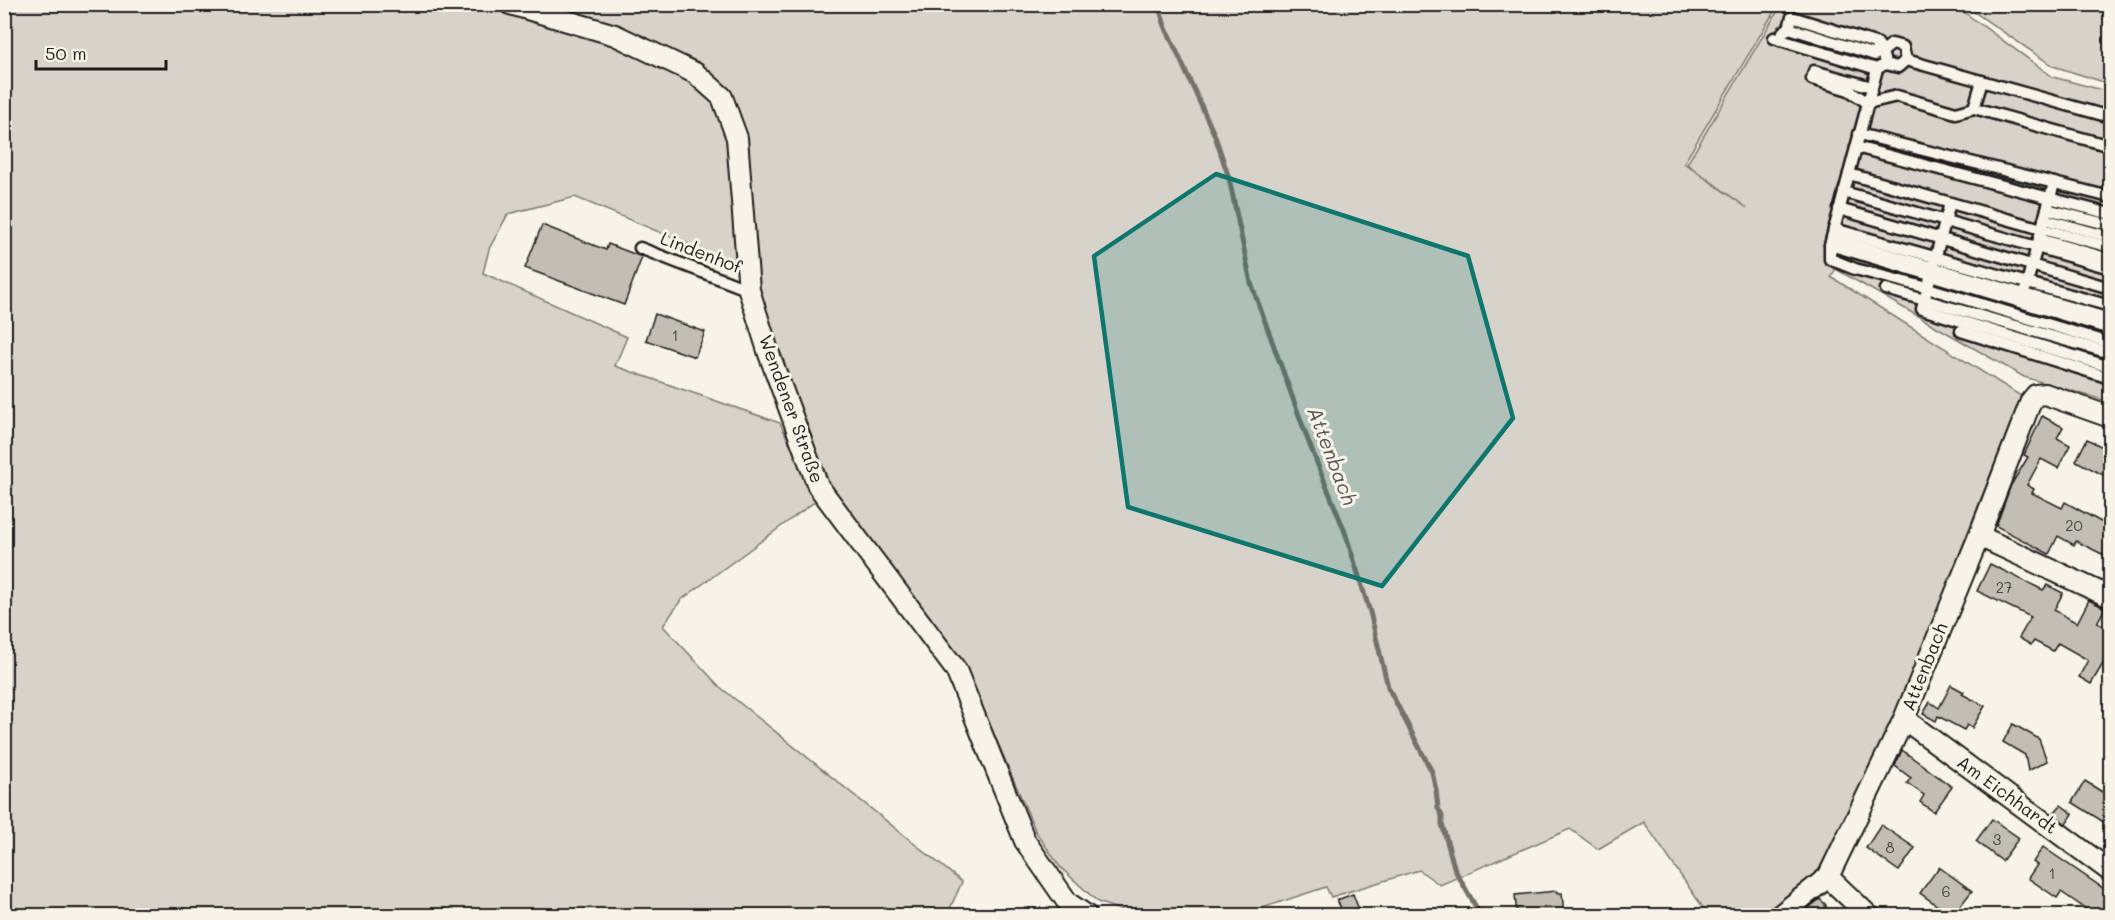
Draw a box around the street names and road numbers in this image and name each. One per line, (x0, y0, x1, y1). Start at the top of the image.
street label: Lindenhof (657, 226, 746, 279)
street label: Wendener Straße (754, 331, 830, 486)
street label: Attenbach (1896, 619, 1953, 714)
street label: Am Eichhardt (1952, 750, 2063, 839)

